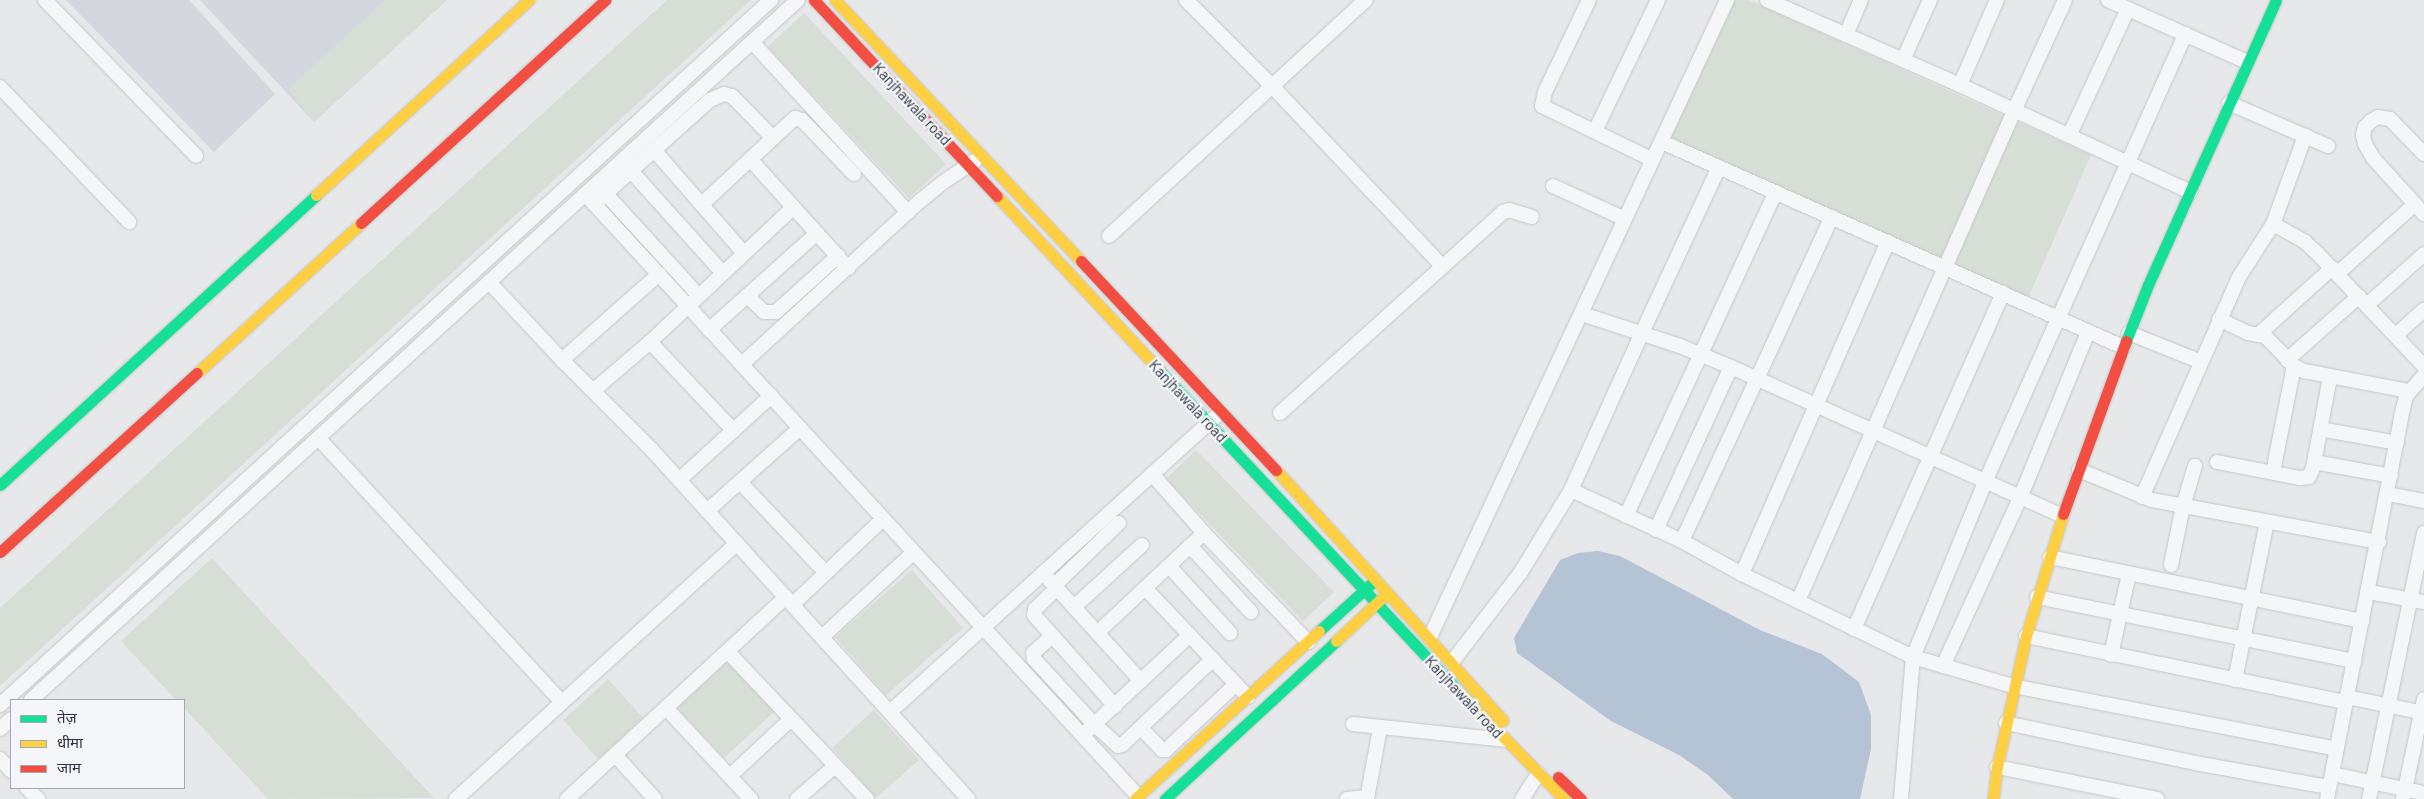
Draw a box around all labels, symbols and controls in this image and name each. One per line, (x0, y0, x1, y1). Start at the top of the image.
street label: Kanjhawala road (869, 59, 955, 149)
street label: Kanjhawala road (1145, 356, 1231, 446)
street label: Kanjhawala road (1421, 652, 1507, 742)
legend (10, 699, 185, 789)
text: तेज़ (57, 708, 77, 726)
text: धीमा (57, 733, 83, 751)
text: जाम (57, 758, 81, 776)

